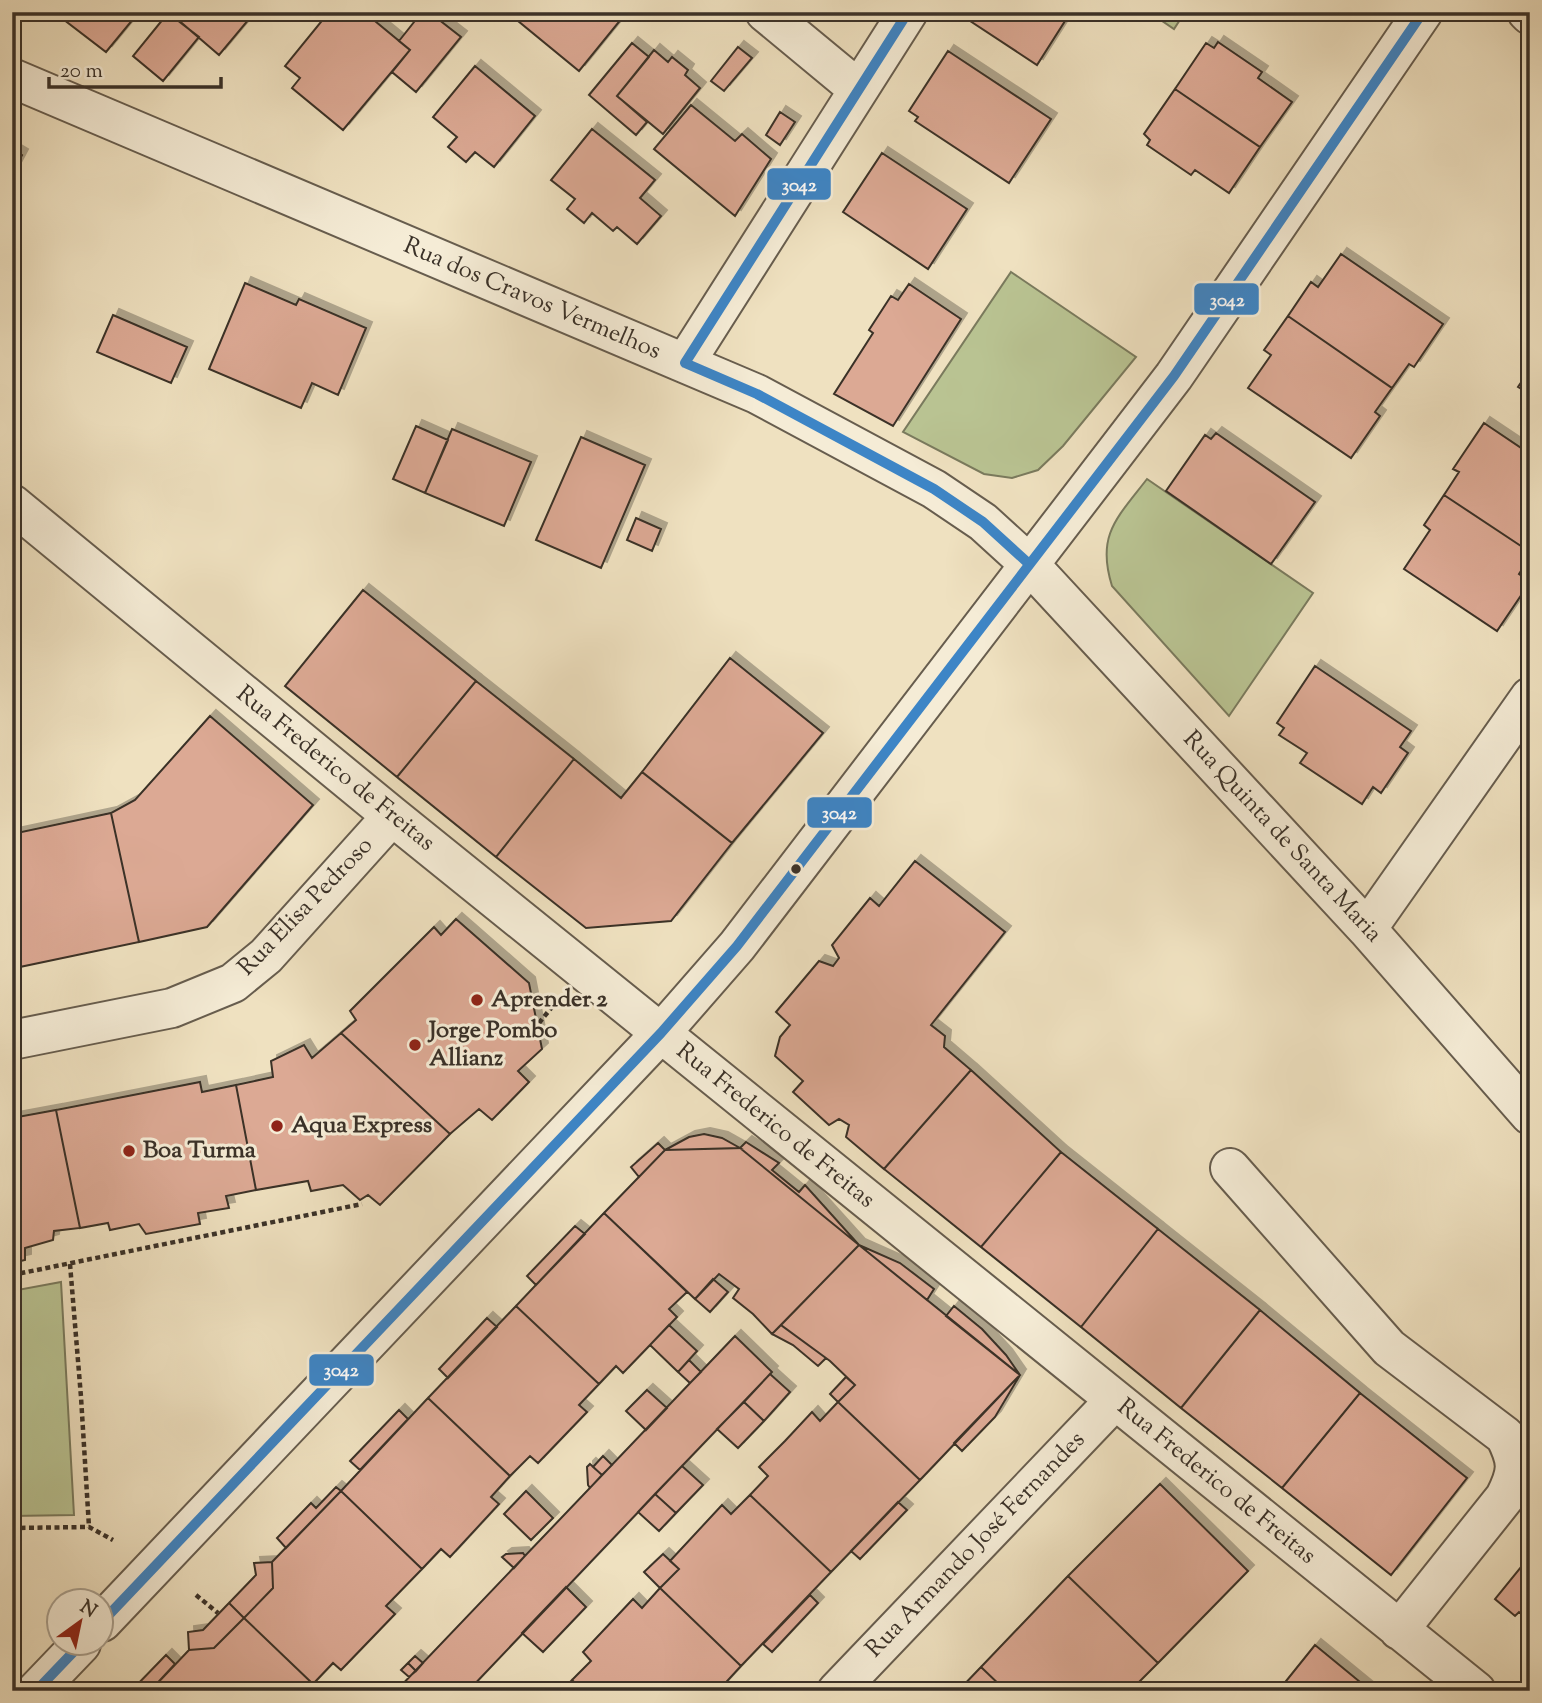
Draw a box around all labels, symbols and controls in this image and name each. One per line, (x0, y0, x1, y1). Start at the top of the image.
scale bar (49, 46, 220, 90)
text: 20 m (60, 57, 103, 87)
line badge: 3042 (766, 167, 832, 201)
text: 3042 (781, 173, 817, 200)
street label: Rua dos Cravos Vermelhos (398, 229, 666, 369)
line badge: 3042 (1193, 282, 1260, 316)
text: 3042 (1209, 288, 1245, 315)
street label: Rua Frederico de Freitas (228, 678, 442, 860)
street label: Rua Quinta de Santa Maria (1175, 724, 1389, 950)
line badge: 3042 (806, 796, 873, 829)
text: 3042 (821, 801, 857, 828)
street label: Rua Elisa Pedroso (231, 830, 381, 984)
unlabelled marker (789, 862, 803, 876)
place label: Aprender 2 (491, 983, 608, 1017)
marker: Aprender 2 (469, 992, 485, 1008)
place label: Jorge Pombo Allianz (427, 1014, 557, 1076)
street label: Rua Frederico de Freitas (668, 1035, 882, 1217)
marker: Jorge Pombo Allianz (407, 1037, 423, 1053)
place label: Aqua Express (291, 1109, 432, 1143)
marker: Aqua Express (269, 1118, 285, 1134)
place label: Boa Turma (143, 1134, 257, 1168)
marker: Boa Turma (121, 1143, 137, 1159)
line badge: 3042 (308, 1353, 375, 1387)
text: 3042 (323, 1358, 359, 1385)
street label: Rua Frederico de Freitas (1109, 1391, 1323, 1573)
street label: Rua Armando José Fernandes (859, 1424, 1093, 1666)
north arrow (46, 1588, 116, 1658)
text: N (74, 1594, 102, 1625)

